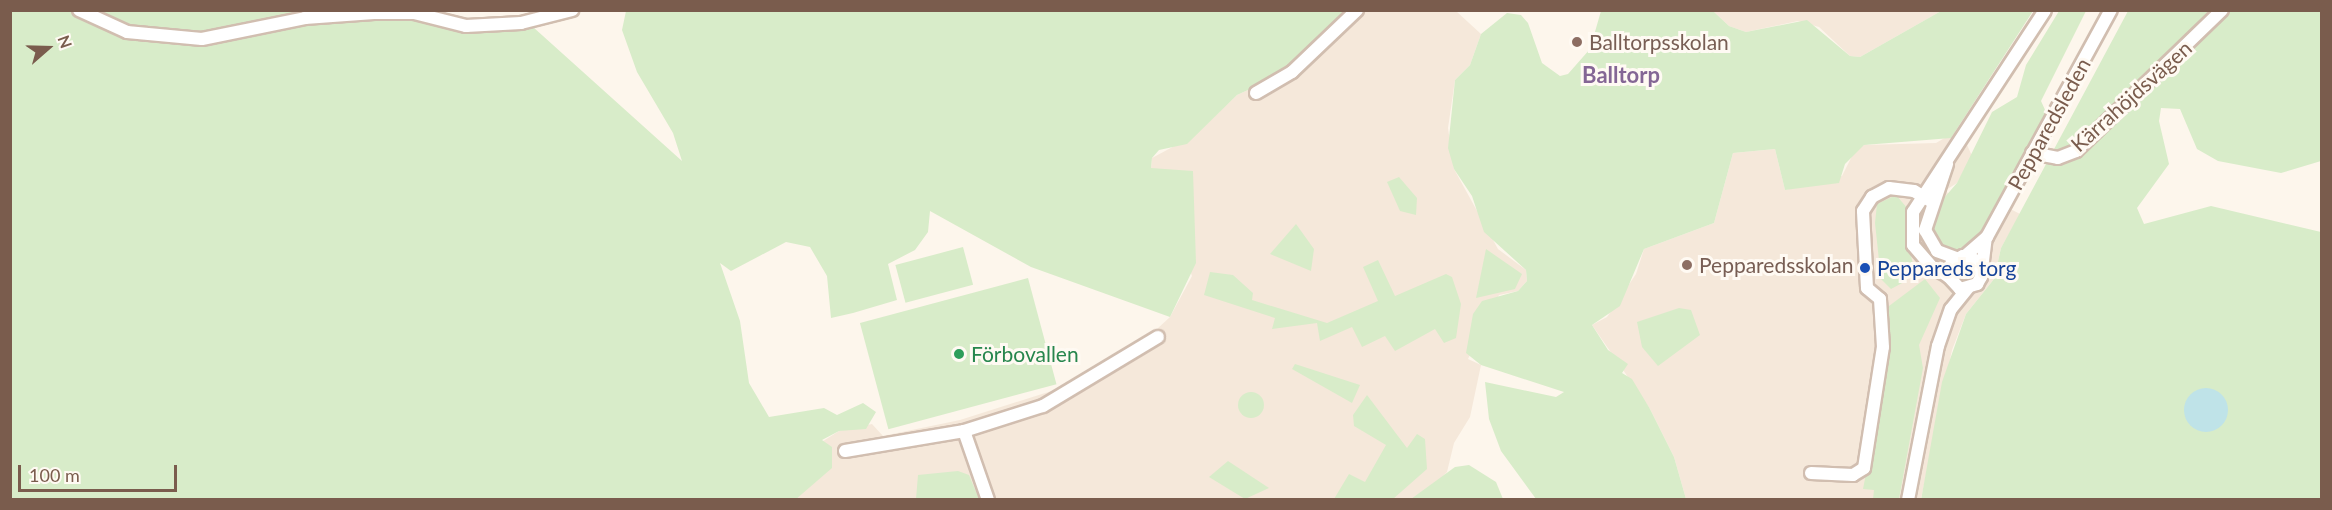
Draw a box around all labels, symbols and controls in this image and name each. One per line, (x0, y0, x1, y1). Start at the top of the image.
north arrow (18, 18, 78, 78)
place label: Balltorpsskolan (1589, 29, 1729, 55)
text: N (54, 33, 76, 51)
marker: Balltorpsskolan (1570, 35, 1584, 49)
street label: Kärrahöjdsvägen (2065, 35, 2197, 157)
street label: Pepparedsleden (2002, 54, 2096, 194)
district label: Balltorp (1582, 62, 1660, 88)
place label: Pepparedsskolan (1699, 252, 1853, 278)
place label: Peppareds torg (1877, 255, 2016, 281)
marker: Pepparedsskolan (1680, 258, 1694, 272)
marker: Peppareds torg (1858, 261, 1872, 275)
place label: Förbovallen (971, 341, 1079, 367)
marker: Förbovallen (952, 347, 966, 361)
scale bar (21, 453, 180, 491)
text: 100 m (29, 464, 80, 486)

